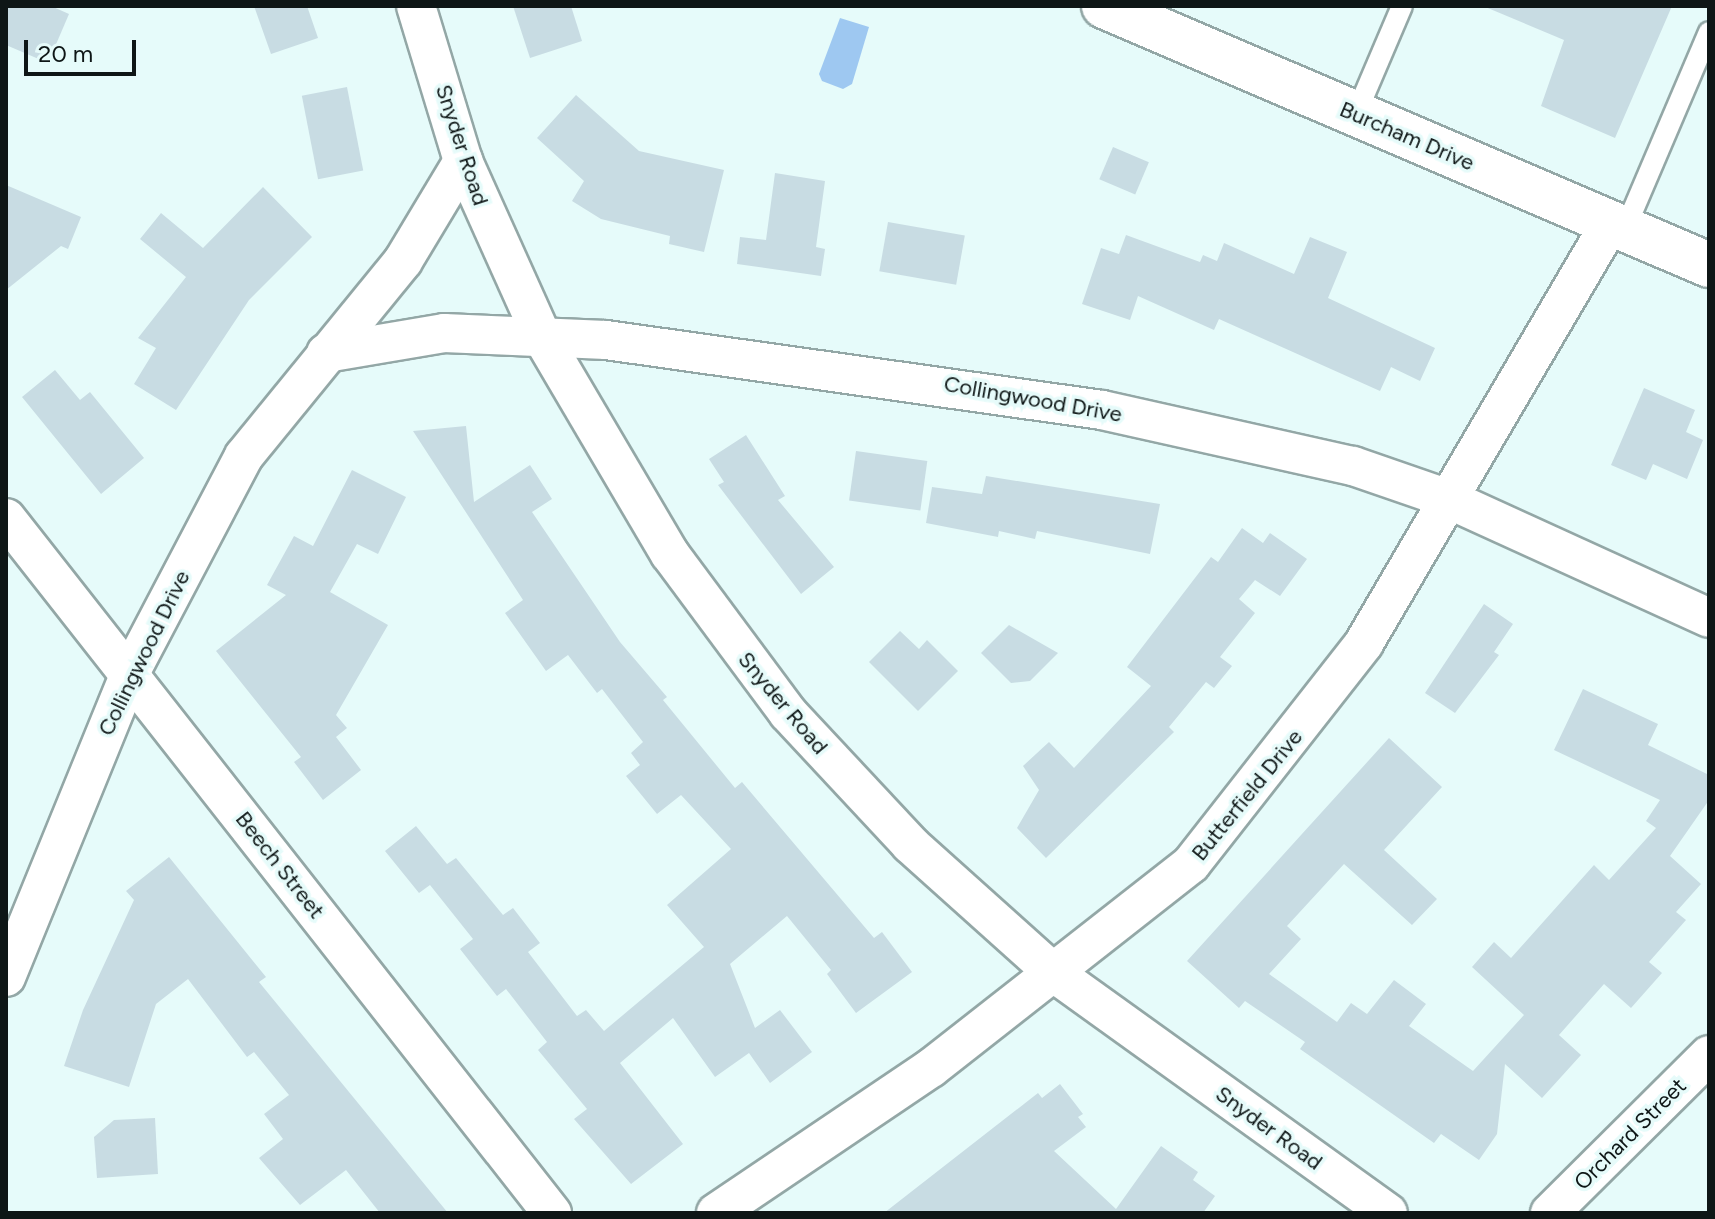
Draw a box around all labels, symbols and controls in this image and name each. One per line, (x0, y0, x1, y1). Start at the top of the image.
scale bar (28, 24, 140, 74)
text: 20 m (38, 39, 93, 68)
street label: Snyder Road (430, 81, 494, 209)
street label: Burcham Drive (1336, 96, 1478, 176)
street label: Collingwood Drive (942, 370, 1124, 428)
street label: Collingwood Drive (93, 566, 195, 740)
street label: Snyder Road (733, 647, 833, 759)
street label: Butterfield Drive (1186, 724, 1308, 866)
street label: Beech Street (230, 806, 330, 924)
street label: Orchard Street (1569, 1073, 1691, 1195)
street label: Snyder Road (1211, 1080, 1327, 1176)

